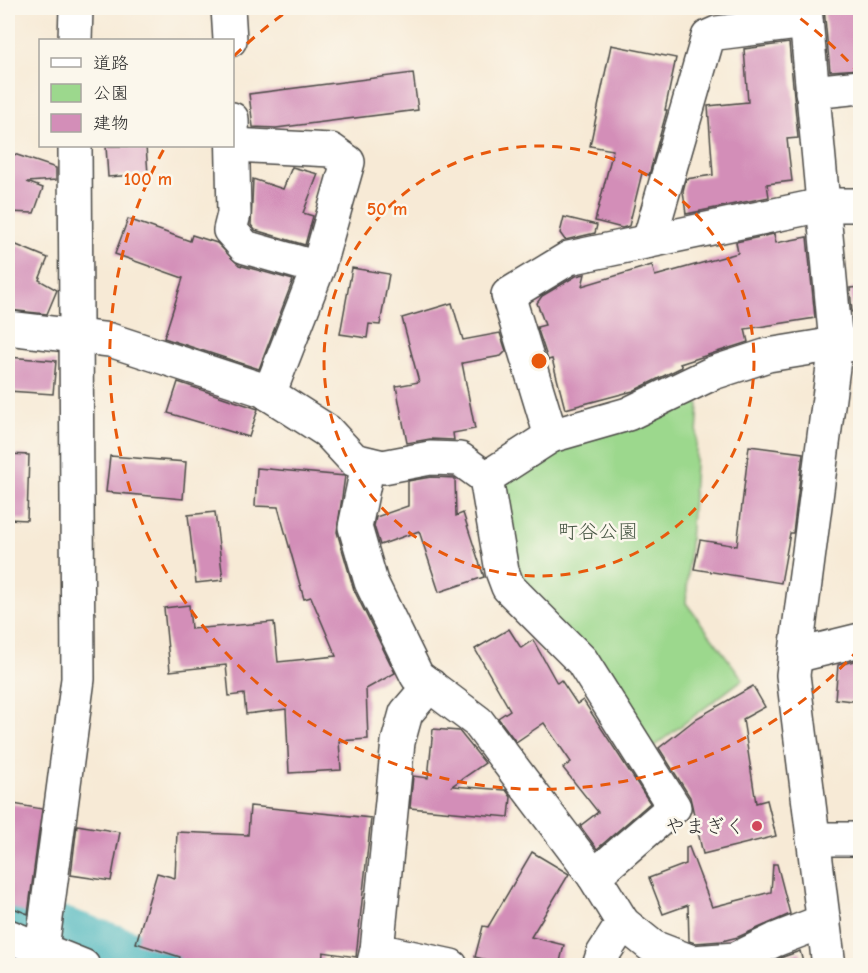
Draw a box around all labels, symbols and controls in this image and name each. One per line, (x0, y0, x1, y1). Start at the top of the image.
legend (39, 39, 234, 147)
text: 道路 (93, 53, 129, 74)
text: 公園 (93, 83, 129, 104)
text: 建物 (93, 113, 129, 134)
text: 100 m (124, 169, 172, 190)
text: 50 m (367, 199, 407, 220)
centre of rings (529, 351, 549, 371)
park label: 町谷公園 (558, 520, 638, 543)
place label: やまぎく (665, 815, 745, 838)
marker: やまぎく (750, 819, 764, 833)

